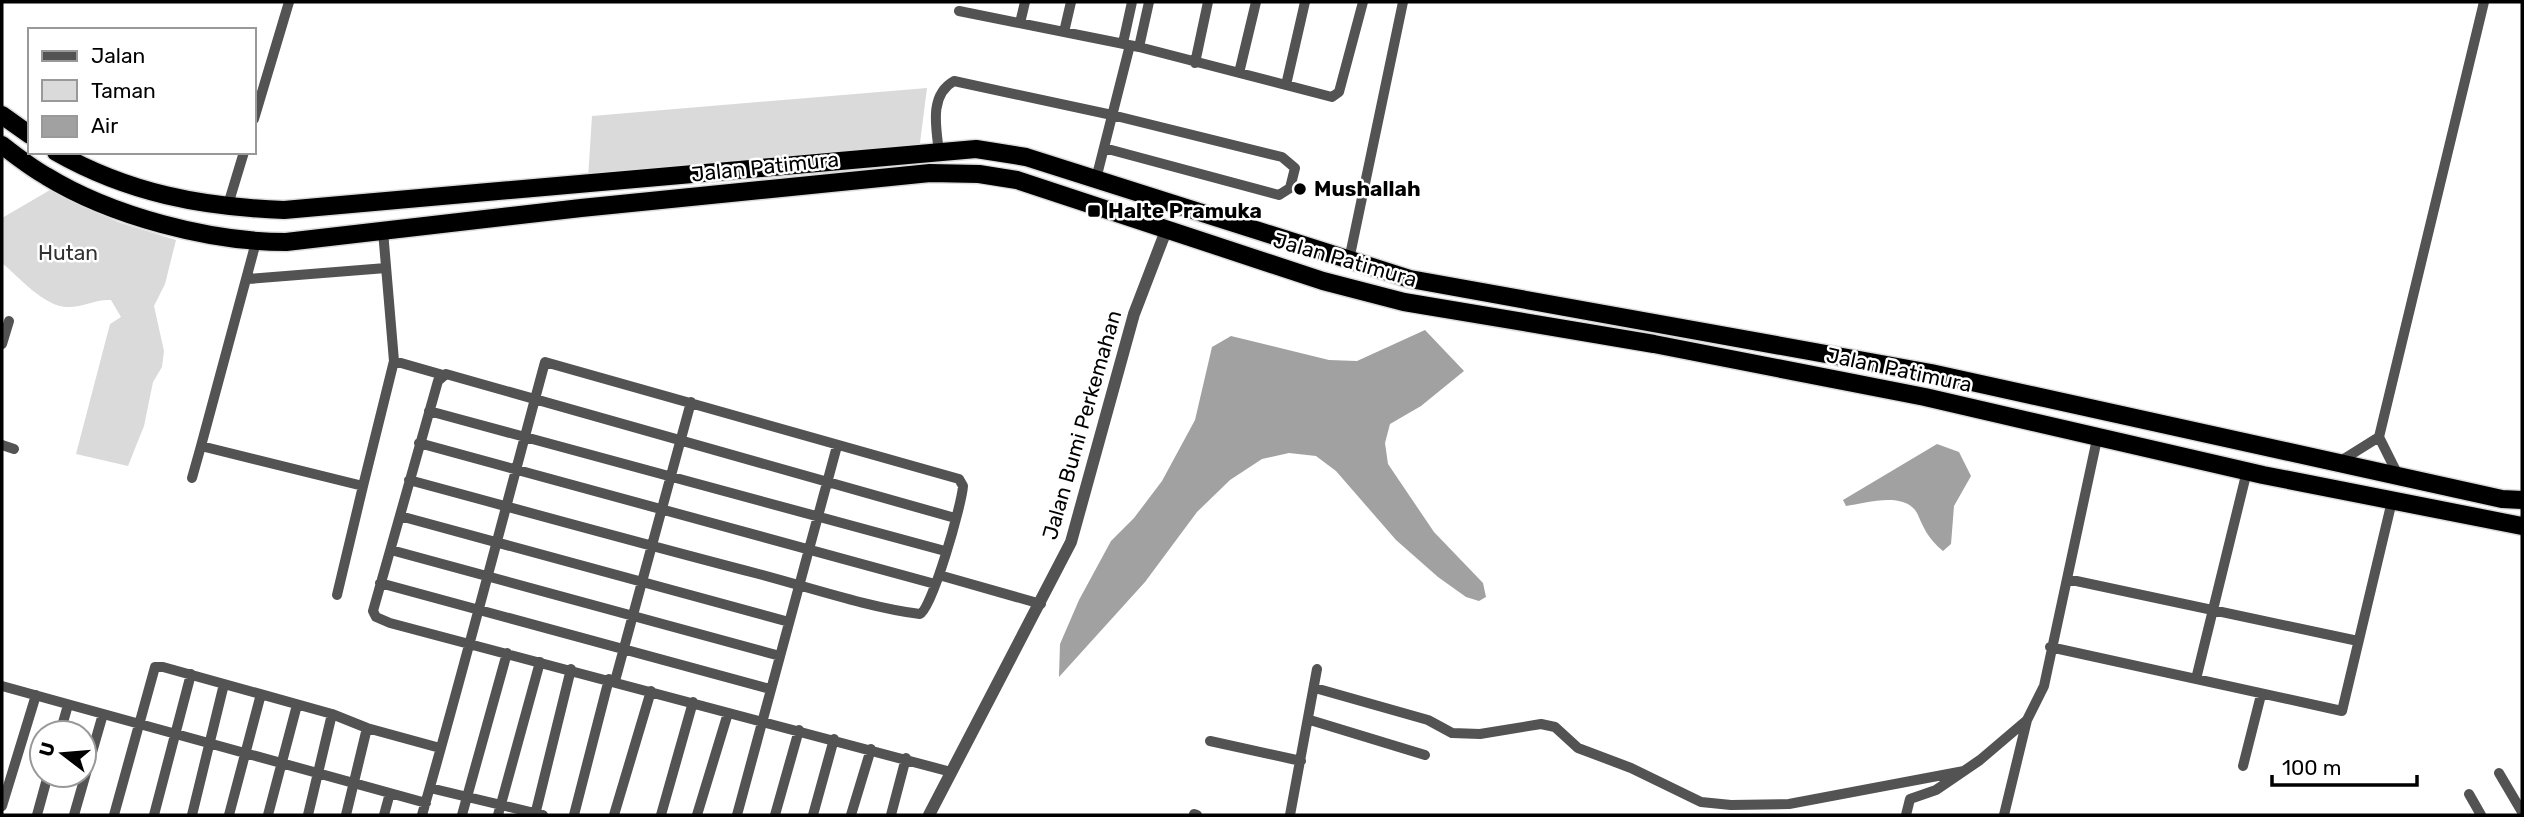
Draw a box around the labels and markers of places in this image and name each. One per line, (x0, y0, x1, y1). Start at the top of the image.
place label: Mushallah (1314, 176, 1421, 201)
marker: Mushallah (1292, 181, 1308, 197)
place label: Halte Pramuka (1108, 198, 1262, 223)
marker: Halte Pramuka (1086, 203, 1102, 219)

